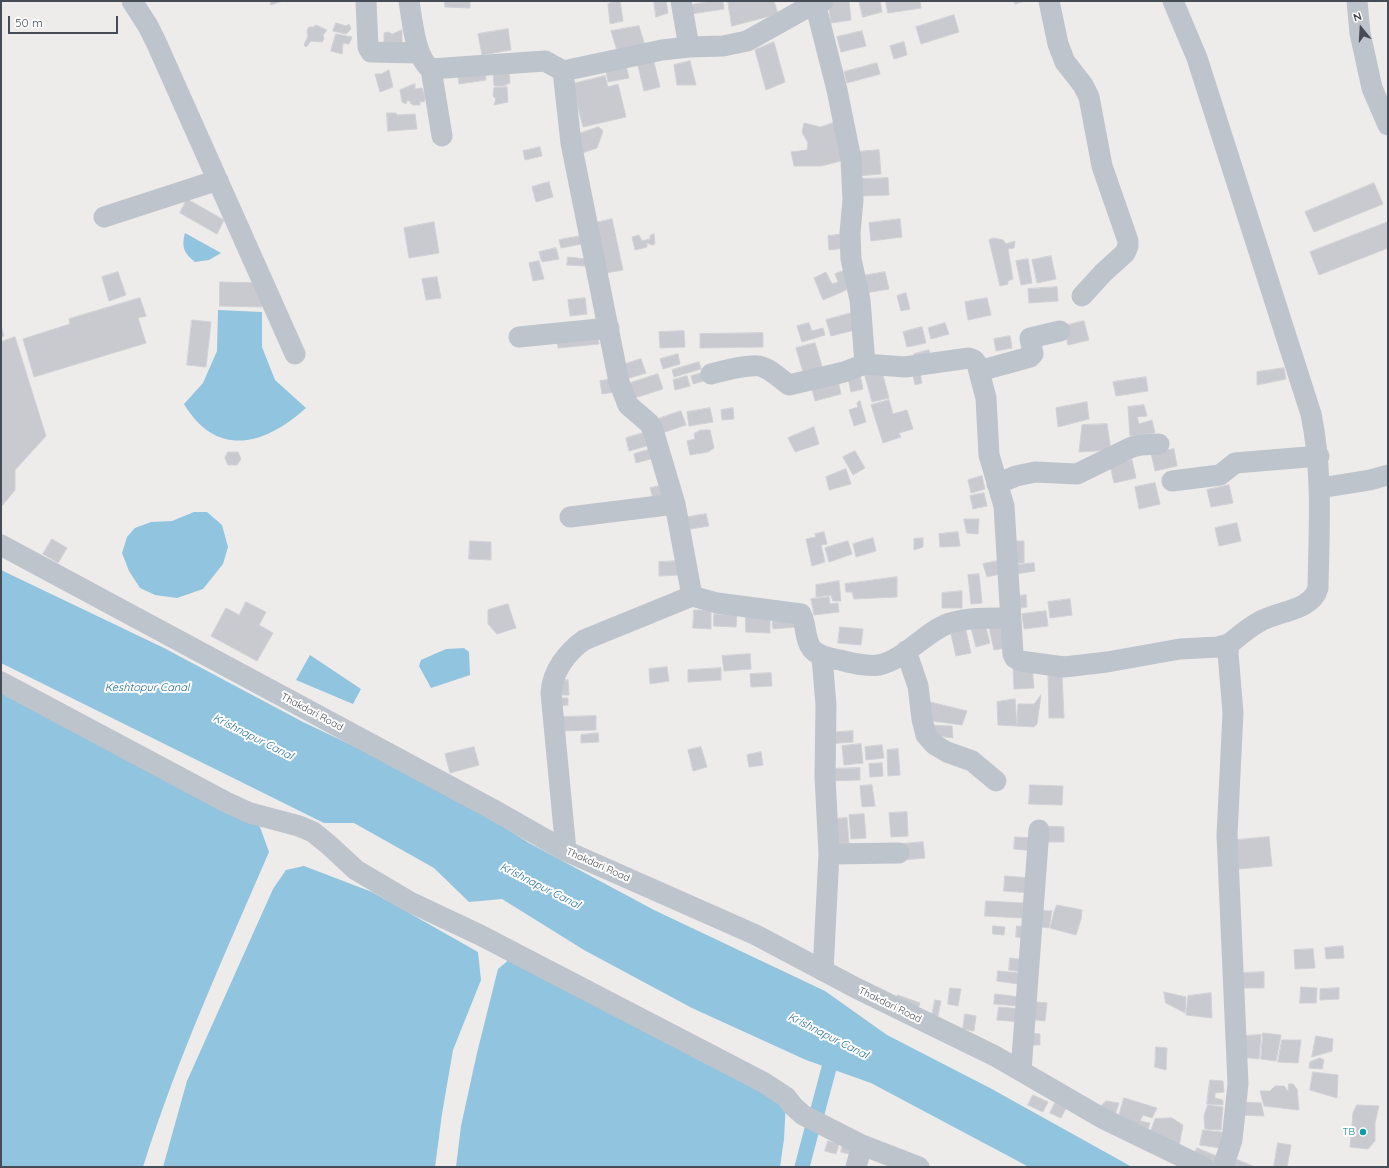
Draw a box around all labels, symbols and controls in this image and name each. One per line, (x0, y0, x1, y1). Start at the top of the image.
scale bar (10, 8, 120, 34)
north arrow (1341, 8, 1381, 48)
text: N (1351, 9, 1363, 24)
text: 50 m (15, 15, 43, 30)
water label: Keshtopur Canal (105, 681, 189, 695)
street label: Thakdari Road (279, 691, 345, 733)
water label: Krishnapur Canal (211, 711, 295, 763)
street label: Thakdari Road (564, 846, 632, 884)
water label: Krishnapur Canal (498, 860, 582, 912)
street label: Thakdari Road (857, 985, 923, 1025)
water label: Krishnapur Canal (786, 1010, 870, 1062)
place label: TB (1342, 1126, 1355, 1138)
marker: TB (1358, 1127, 1368, 1137)

